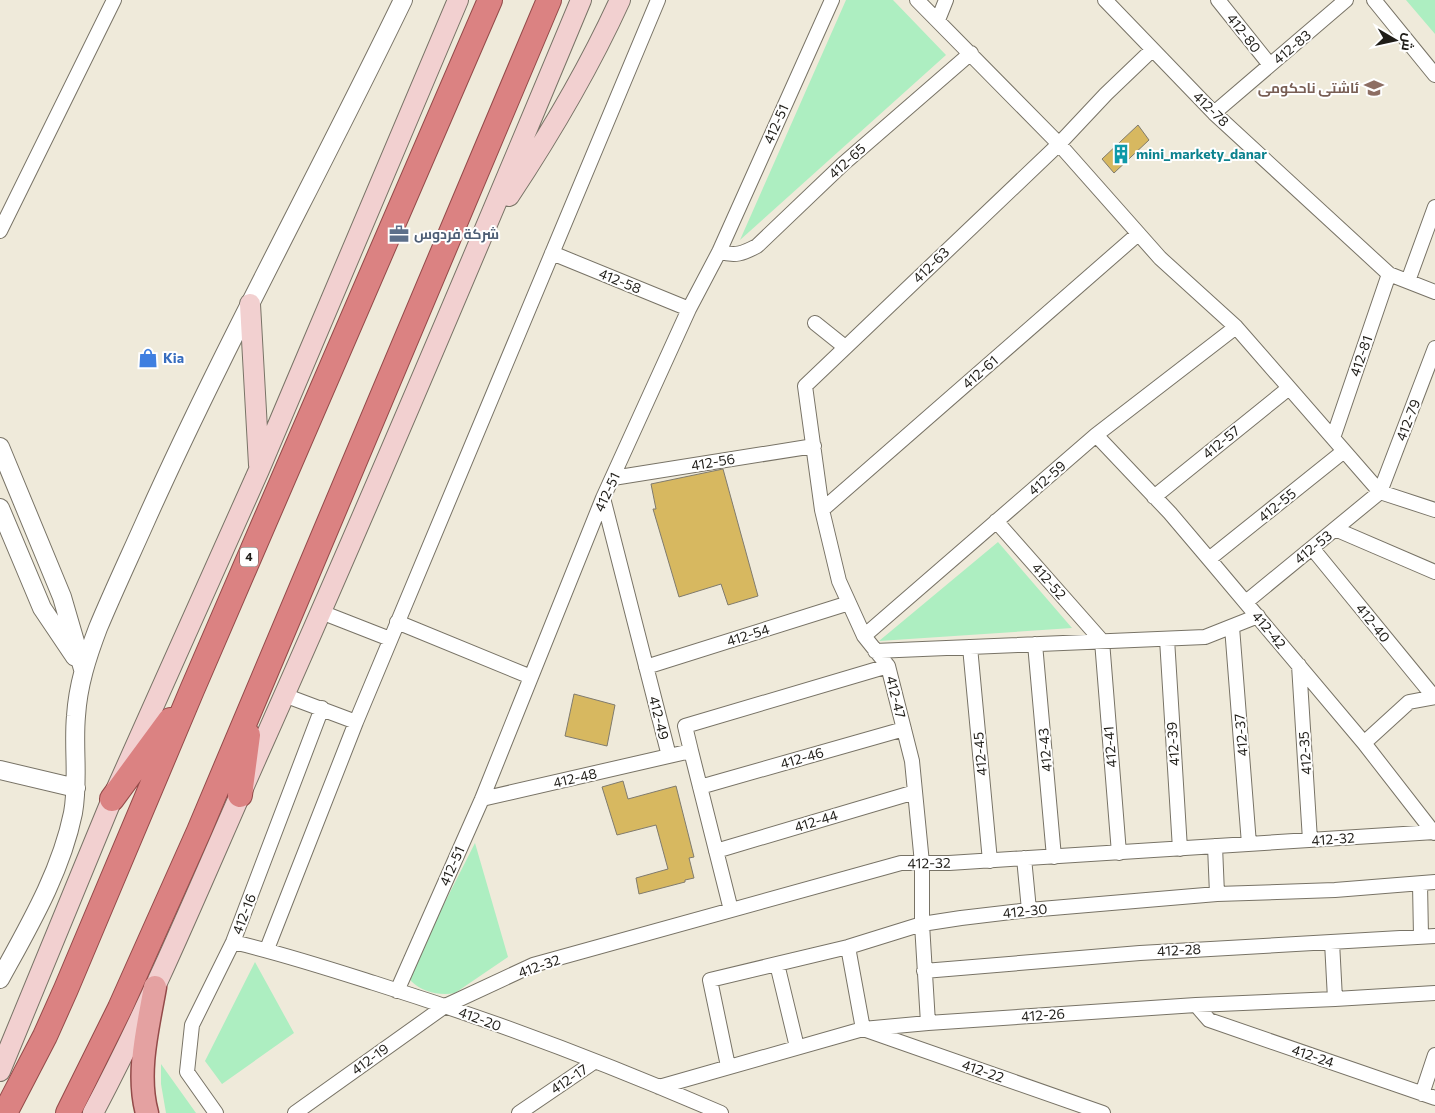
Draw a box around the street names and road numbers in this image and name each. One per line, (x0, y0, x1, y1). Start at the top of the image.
street label: 412-80 (1224, 10, 1265, 56)
street label: 412-83 (1269, 26, 1314, 67)
street label: 412-78 (1190, 87, 1233, 130)
street label: 412-51 (759, 101, 792, 146)
street label: 412-65 (825, 140, 869, 182)
street label: 412-63 (909, 243, 952, 286)
street label: 412-58 (597, 264, 644, 297)
street label: 412-81 (1346, 333, 1375, 379)
street label: 412-61 (958, 351, 1001, 392)
street label: 412-79 (1392, 396, 1423, 443)
street label: 412-57 (1199, 421, 1243, 462)
street label: 412-56 (690, 450, 736, 473)
street label: 412-59 (1024, 457, 1069, 499)
street label: 412-51 (590, 469, 623, 514)
street label: 412-55 (1254, 484, 1299, 525)
street label: 412-53 (1290, 526, 1335, 567)
road number: 4 (240, 548, 258, 566)
street label: 412-52 (1029, 559, 1070, 603)
street label: 412-40 (1353, 600, 1394, 646)
street label: 412-42 (1249, 608, 1290, 652)
street label: 412-54 (724, 620, 772, 649)
street label: 412-47 (883, 674, 910, 720)
street label: 412-49 (646, 694, 673, 742)
street label: 412-37 (1230, 713, 1251, 757)
street label: 412-39 (1162, 721, 1183, 767)
street label: 412-41 (1099, 726, 1120, 769)
street label: 412-43 (1034, 727, 1055, 773)
street label: 412-45 (969, 731, 990, 777)
street label: 412-35 (1294, 731, 1315, 775)
street label: 412-46 (778, 743, 826, 772)
street label: 412-48 (551, 764, 599, 791)
street label: 412-44 (792, 806, 840, 835)
street label: 412-32 (1311, 828, 1355, 848)
street label: 412-51 (435, 843, 468, 888)
street label: 412-32 (907, 854, 951, 871)
street label: 412-16 (228, 891, 259, 937)
street label: 412-30 (1002, 900, 1048, 921)
street label: 412-28 (1157, 940, 1201, 959)
street label: 412-32 (516, 950, 562, 981)
street label: 412-20 (456, 1003, 504, 1034)
street label: 412-26 (1020, 1004, 1065, 1025)
street label: 412-19 (348, 1039, 392, 1078)
street label: 412-24 (1290, 1040, 1337, 1071)
street label: 412-22 (960, 1055, 1007, 1086)
street label: 412-17 (547, 1060, 590, 1097)

